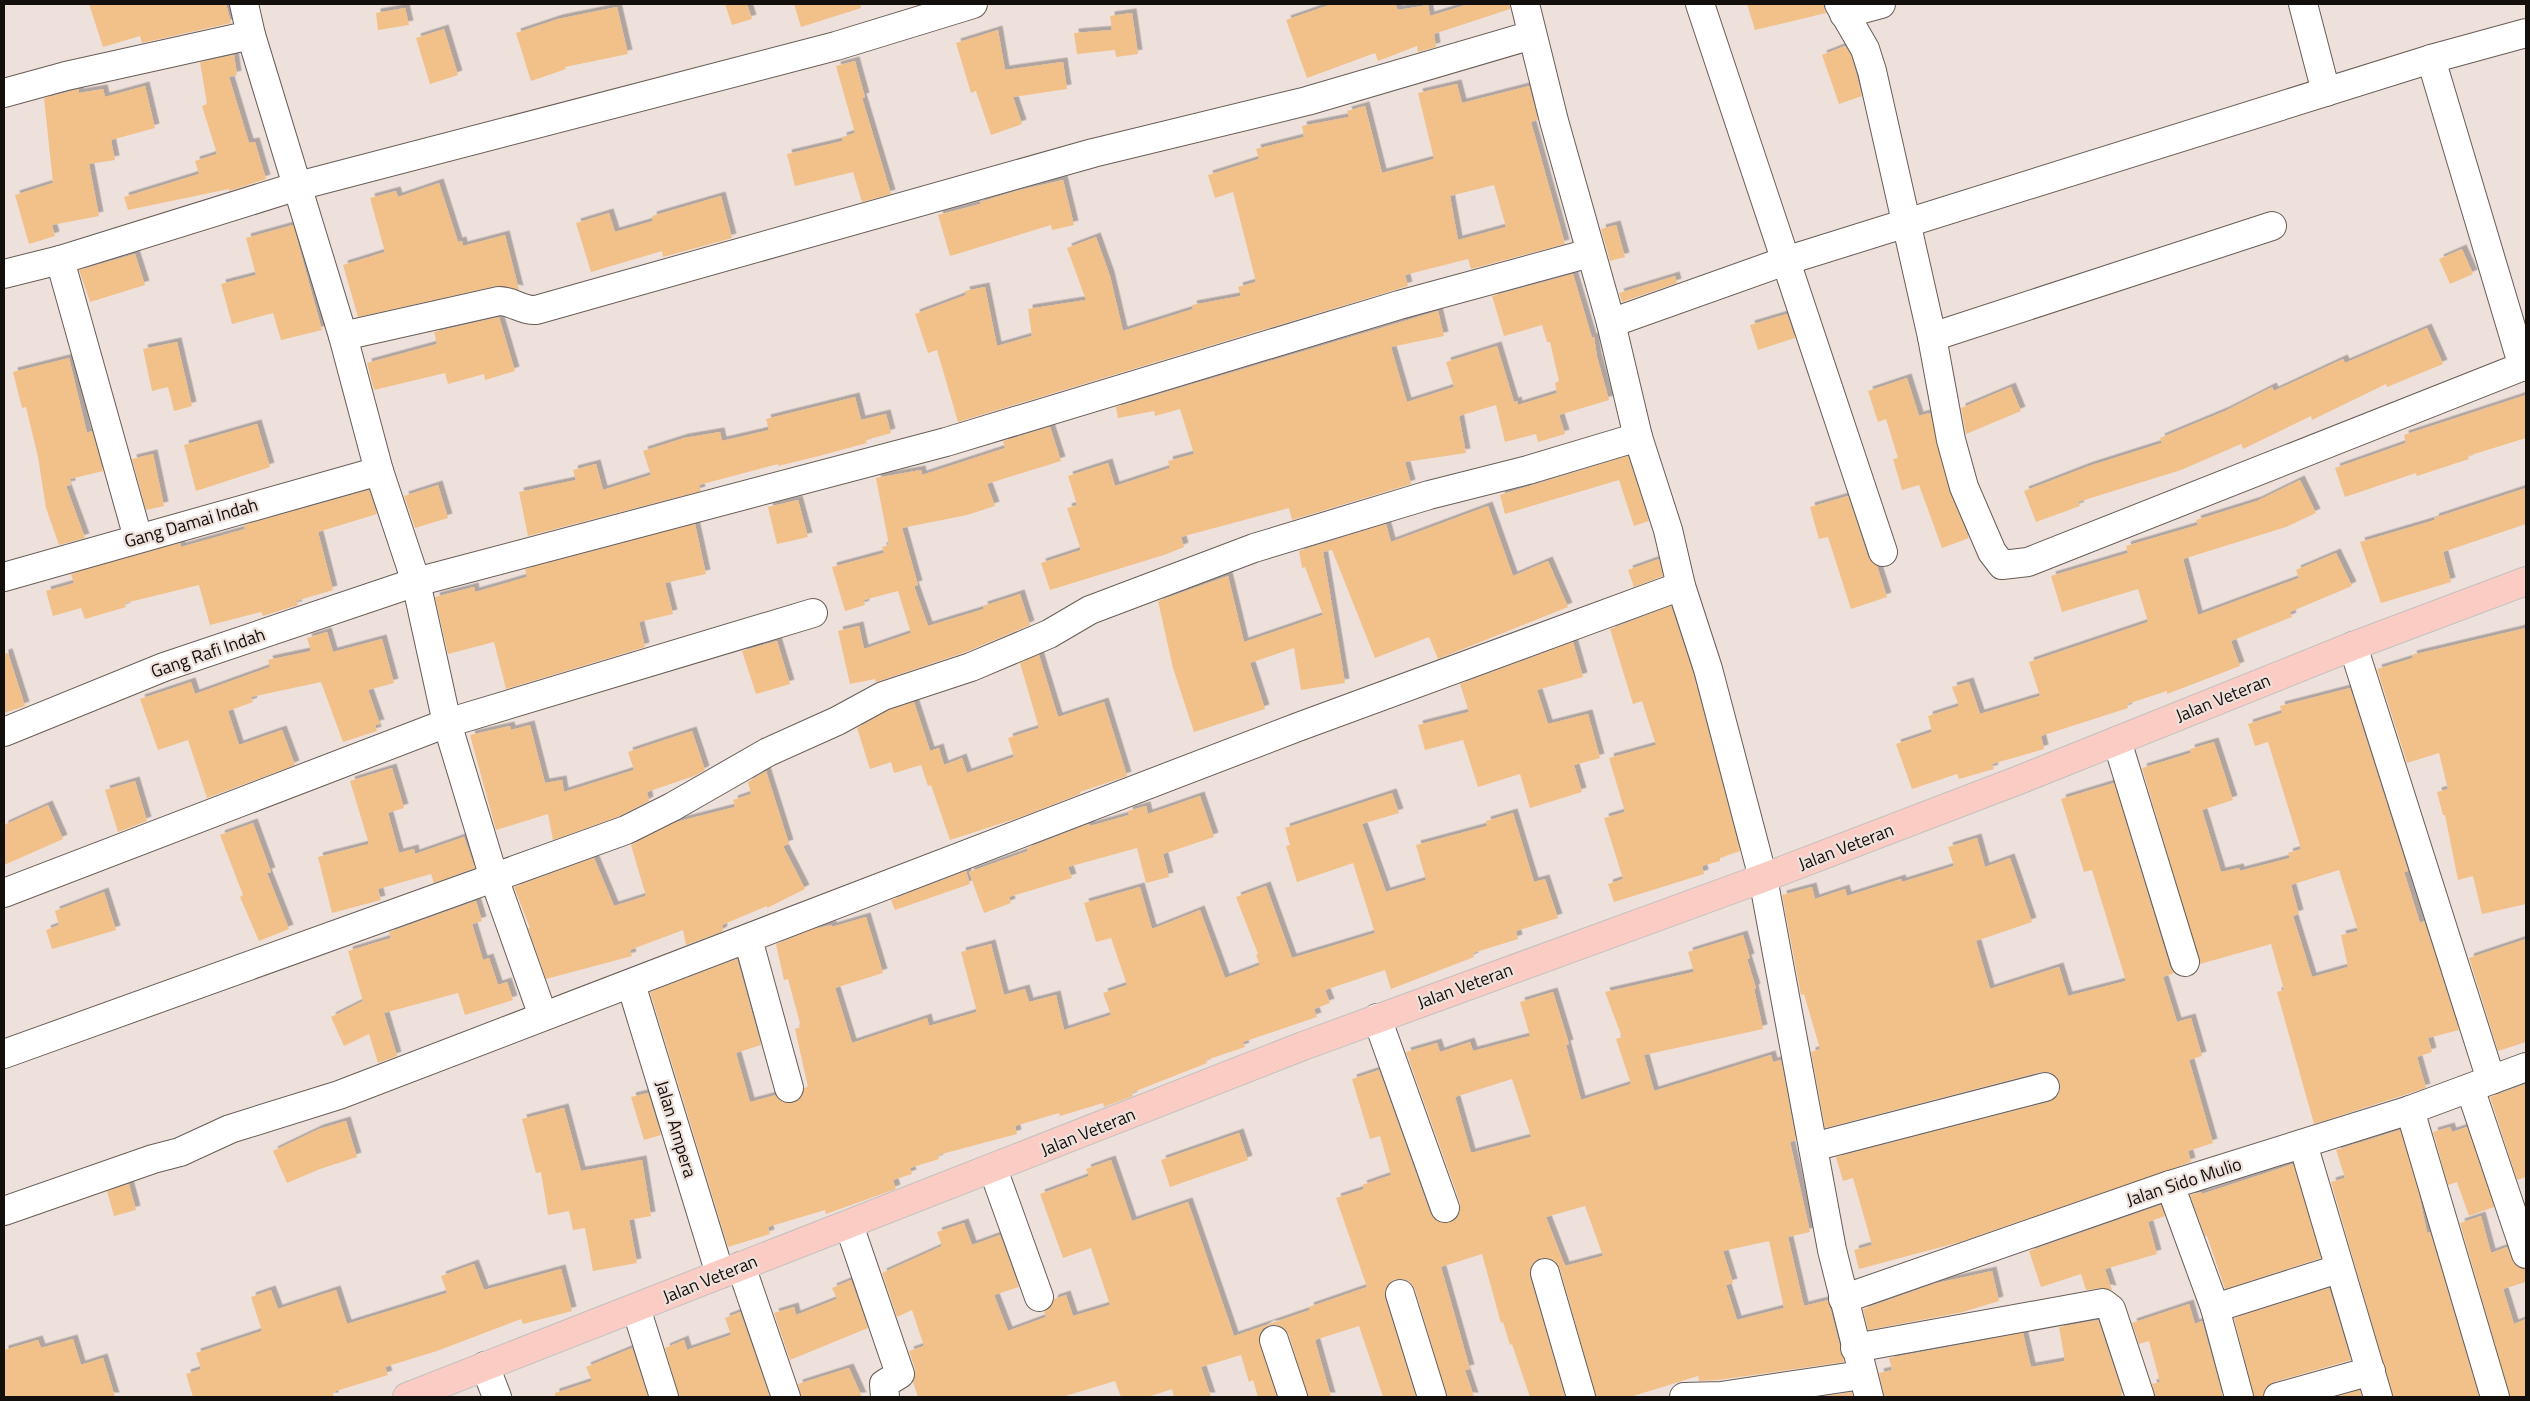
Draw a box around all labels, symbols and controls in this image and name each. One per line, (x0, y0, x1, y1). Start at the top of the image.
street label: Gang Damai Indah (121, 491, 261, 555)
street label: Gang Rafi Indah (147, 620, 269, 685)
street label: Jalan Veteran (2171, 666, 2274, 729)
street label: Jalan Veteran (1794, 816, 1897, 877)
street label: Jalan Veteran (1413, 956, 1517, 1015)
street label: Jalan Ampera (649, 1077, 704, 1181)
street label: Jalan Veteran (1036, 1100, 1139, 1163)
street label: Jalan Sido Mulio (2123, 1150, 2245, 1213)
street label: Jalan Veteran (658, 1247, 761, 1310)

